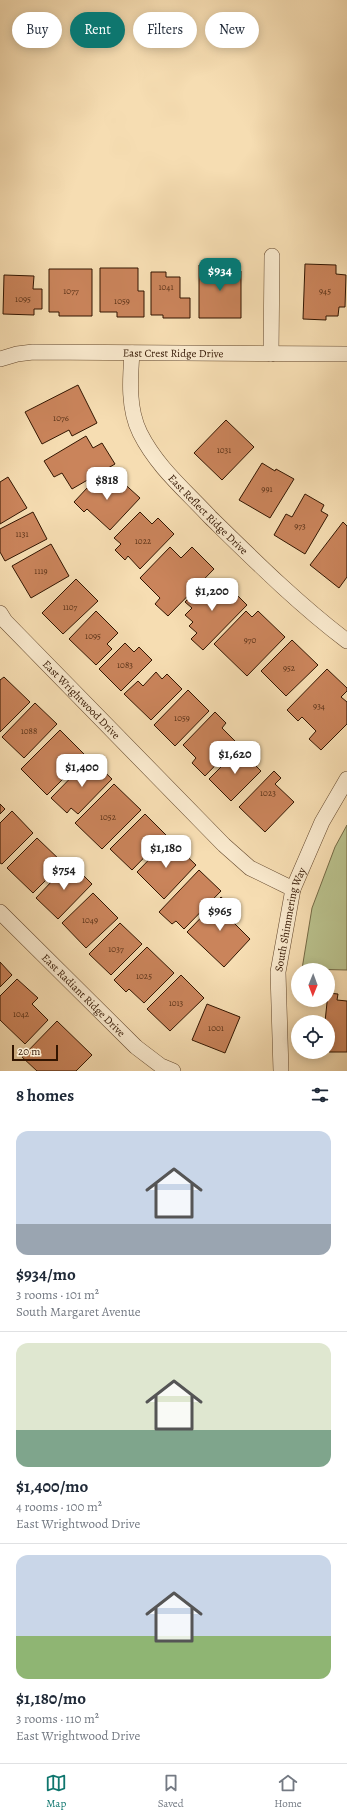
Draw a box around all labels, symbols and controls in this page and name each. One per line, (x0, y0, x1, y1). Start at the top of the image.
chip: Buy (12, 12, 62, 48)
chip: Rent (70, 12, 125, 48)
chip: Filters (133, 12, 197, 48)
chip: New (205, 12, 259, 48)
pin: $934 (196, 258, 244, 292)
text: $934 (208, 262, 232, 279)
house number: 1041 (158, 281, 174, 293)
house number: 1077 (63, 285, 79, 297)
house number: 945 (319, 285, 331, 297)
house number: 1095 (15, 293, 31, 305)
house number: 1059 (114, 295, 130, 307)
street label: East Crest Ridge Drive (123, 346, 224, 361)
house number: 1076 (53, 412, 69, 424)
house number: 1031 (217, 444, 231, 456)
pin: $818 (83, 467, 131, 501)
text: $818 (95, 471, 119, 488)
street label: East Reflect Ridge Drive (164, 471, 251, 558)
house number: 991 (261, 483, 273, 495)
house number: 973 (294, 520, 306, 532)
house number: 1131 (16, 528, 28, 540)
house number: 1022 (135, 535, 152, 547)
house number: 1119 (34, 565, 48, 577)
pin: $1,200 (179, 578, 245, 612)
text: $1,200 (195, 582, 229, 599)
house number: 1107 (63, 601, 78, 613)
house number: 1095 (85, 630, 101, 642)
house number: 970 (244, 634, 257, 646)
street label: East Wrightwood Drive (39, 657, 123, 743)
house number: 1083 (117, 659, 133, 671)
house number: 952 (283, 662, 296, 674)
house number: 934 (313, 700, 325, 712)
house number: 1059 (174, 712, 190, 724)
house number: 1088 (21, 725, 37, 737)
pin: $1,620 (202, 741, 268, 775)
text: $1,620 (218, 745, 252, 762)
pin: $1,400 (49, 754, 115, 788)
text: $1,400 (65, 758, 99, 775)
house number: 1023 (260, 787, 276, 799)
house number: 1052 (100, 811, 117, 823)
pin: $1,180 (133, 835, 199, 869)
text: $1,180 (150, 839, 182, 856)
pin: $754 (40, 857, 88, 891)
text: $754 (52, 861, 76, 878)
street label: South Shimmering Way (271, 865, 310, 973)
pin: $965 (196, 898, 244, 932)
text: $965 (208, 902, 232, 919)
house number: 1049 (82, 914, 98, 926)
house number: 1037 (108, 943, 124, 955)
street label: East Radiant Ridge Drive (38, 951, 129, 1040)
north arrow (291, 963, 335, 1007)
map controls (291, 963, 335, 1059)
house number: 1025 (136, 970, 152, 982)
house number: 1013 (169, 997, 184, 1009)
house number: 1042 (13, 1008, 30, 1020)
button: locate (291, 1015, 335, 1059)
house number: 1001 (208, 1022, 224, 1034)
scale bar (12, 1043, 58, 1062)
text: 20 m (18, 1044, 40, 1059)
text: 8 homes (16, 1084, 74, 1107)
icon: filters (309, 1084, 331, 1106)
icon: home (138, 1157, 210, 1229)
text: $934/mo (16, 1263, 76, 1286)
text: 3 rooms · 101 m² (16, 1286, 99, 1303)
text: South Margaret Avenue (16, 1303, 141, 1320)
icon: home (138, 1369, 210, 1441)
text: $1,400/mo (16, 1475, 88, 1498)
text: 4 rooms · 100 m² (16, 1498, 102, 1515)
text: East Wrightwood Drive (16, 1515, 140, 1532)
icon: home (138, 1581, 210, 1653)
text: $1,180/mo (16, 1687, 86, 1710)
text: 3 rooms · 110 m² (16, 1710, 99, 1727)
text: East Wrightwood Drive (16, 1727, 140, 1744)
tab: Map (45, 1772, 67, 1811)
tab: Saved (158, 1772, 184, 1811)
tab: Home (274, 1772, 302, 1811)

